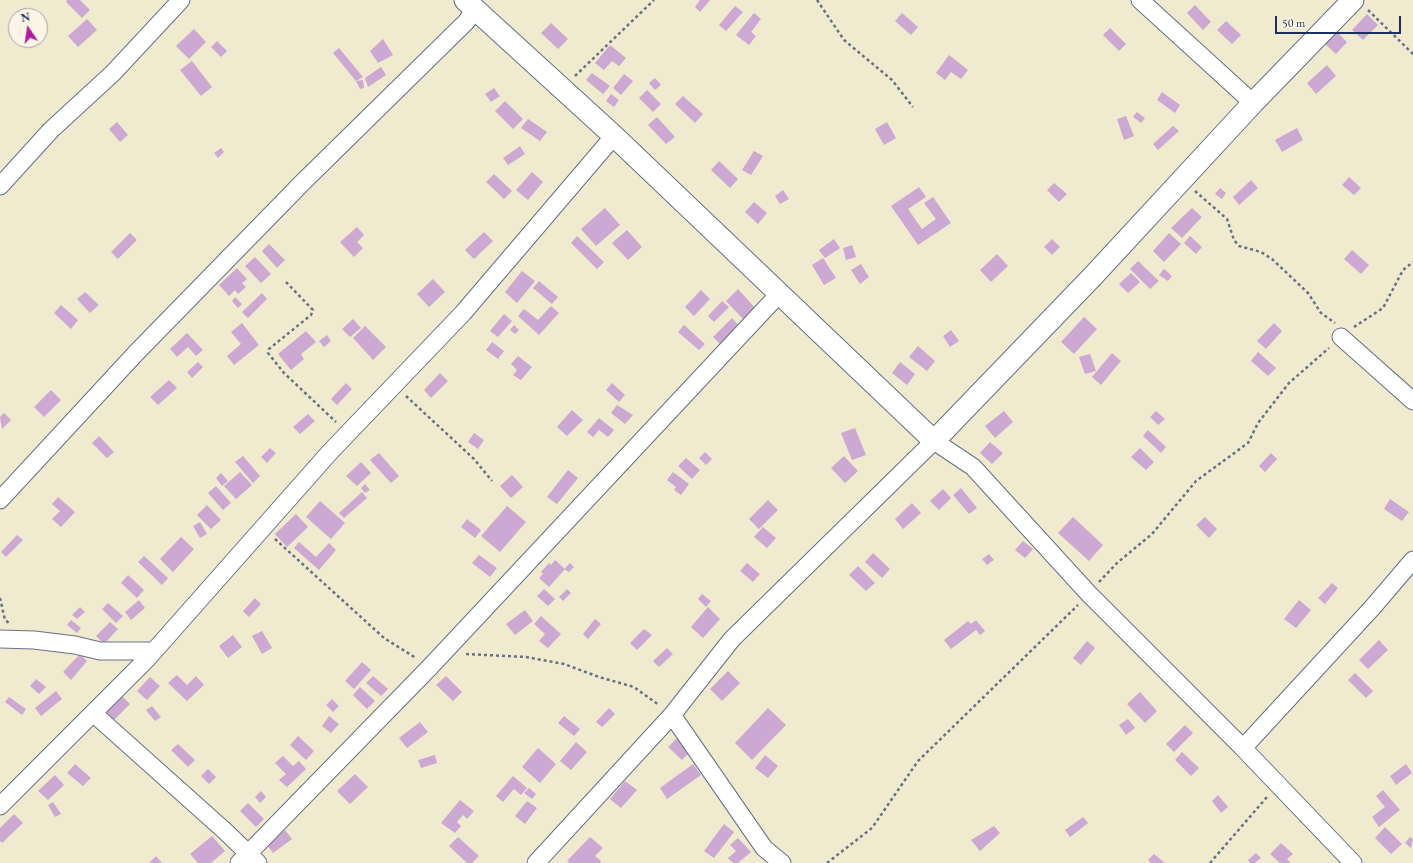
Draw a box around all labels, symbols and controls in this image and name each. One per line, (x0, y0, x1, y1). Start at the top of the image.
north arrow (8, 8, 48, 48)
scale bar (1277, 8, 1403, 34)
text: N (20, 9, 31, 25)
text: 50 m (1282, 15, 1305, 31)

